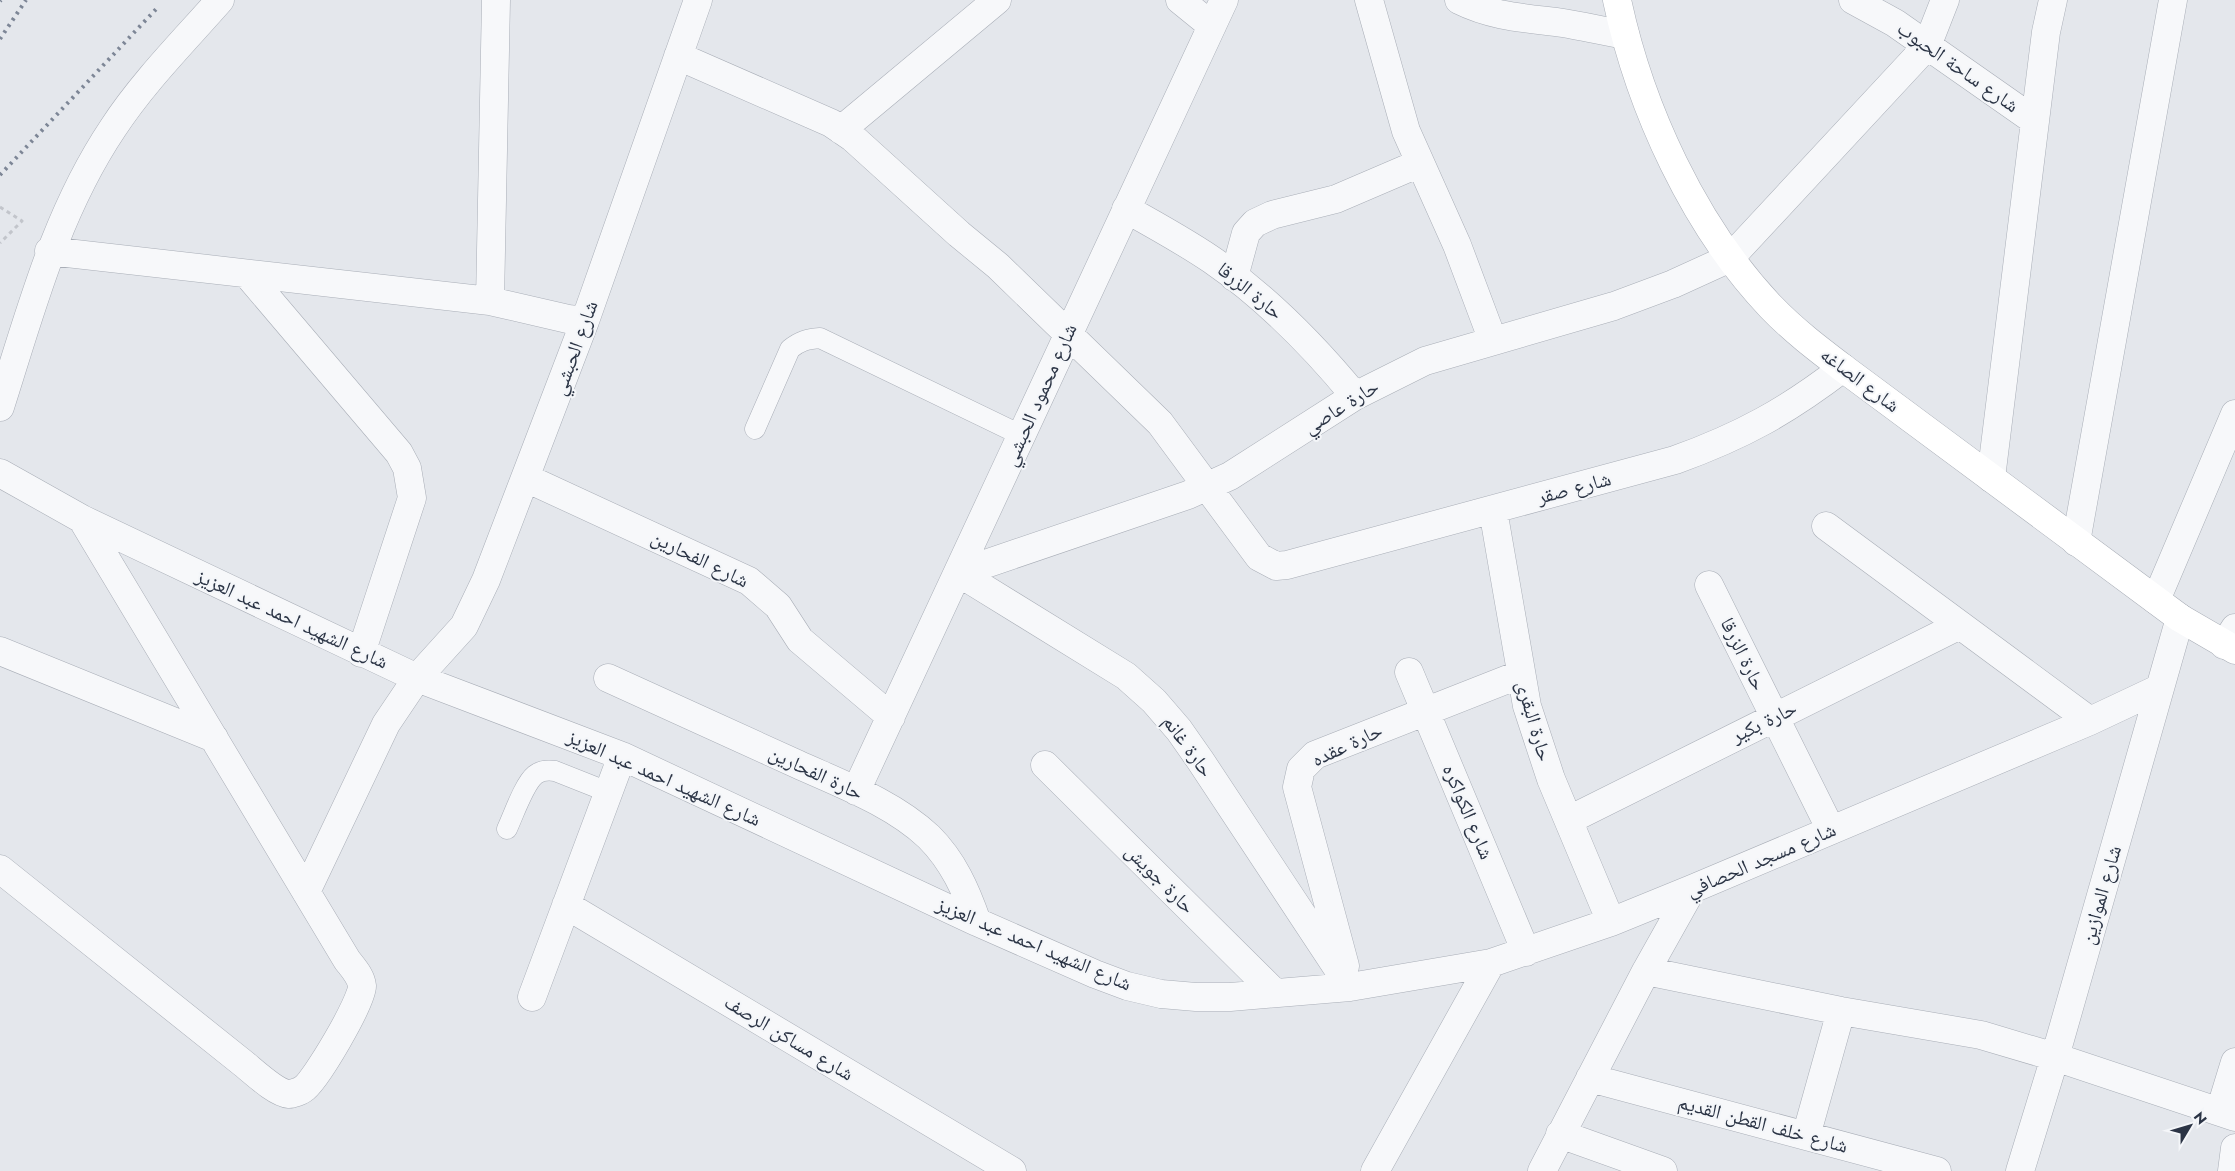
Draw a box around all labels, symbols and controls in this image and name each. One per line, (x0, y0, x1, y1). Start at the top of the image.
street label: شارع ساحة الحبوب (1891, 14, 2025, 120)
street label: حارة الزرقا (1211, 255, 1290, 327)
street label: شارع الحبشي (544, 296, 607, 400)
street label: شارع محمود الحبشي (996, 319, 1085, 471)
street label: شارع الصاغه (1814, 341, 1906, 419)
street label: حارة عاصي (1298, 372, 1385, 443)
street label: شارع صقر (1533, 464, 1614, 512)
street label: شارع الفحارين (646, 523, 754, 595)
street label: شارع الشهيد احمد عبد العزيز (190, 561, 393, 676)
street label: حارة الزرقا (1713, 613, 1773, 696)
street label: حارة البقرى (1509, 677, 1559, 765)
street label: حارة بكير (1725, 694, 1802, 751)
street label: حارة غانم (1155, 709, 1221, 783)
street label: حارة عقده (1307, 716, 1387, 774)
street label: شارع الشهيد احمد عبد العزيز (561, 722, 766, 834)
street label: حارة الفحارين (764, 739, 868, 808)
street label: شارع الكواكره (1435, 760, 1501, 864)
street label: شارع مسجد الحصافي (1682, 815, 1841, 906)
street label: حارة جويش (1118, 837, 1202, 921)
street label: شارع الموازين (2073, 842, 2129, 948)
street label: شارع الشهيد احمد عبد العزيز (931, 889, 1136, 998)
street label: شارع مساكن الرصف (719, 988, 859, 1088)
street label: شارع خلف القطن القديم (1675, 1087, 1851, 1161)
north arrow (2165, 1101, 2215, 1151)
text: N (2189, 1107, 2212, 1129)

